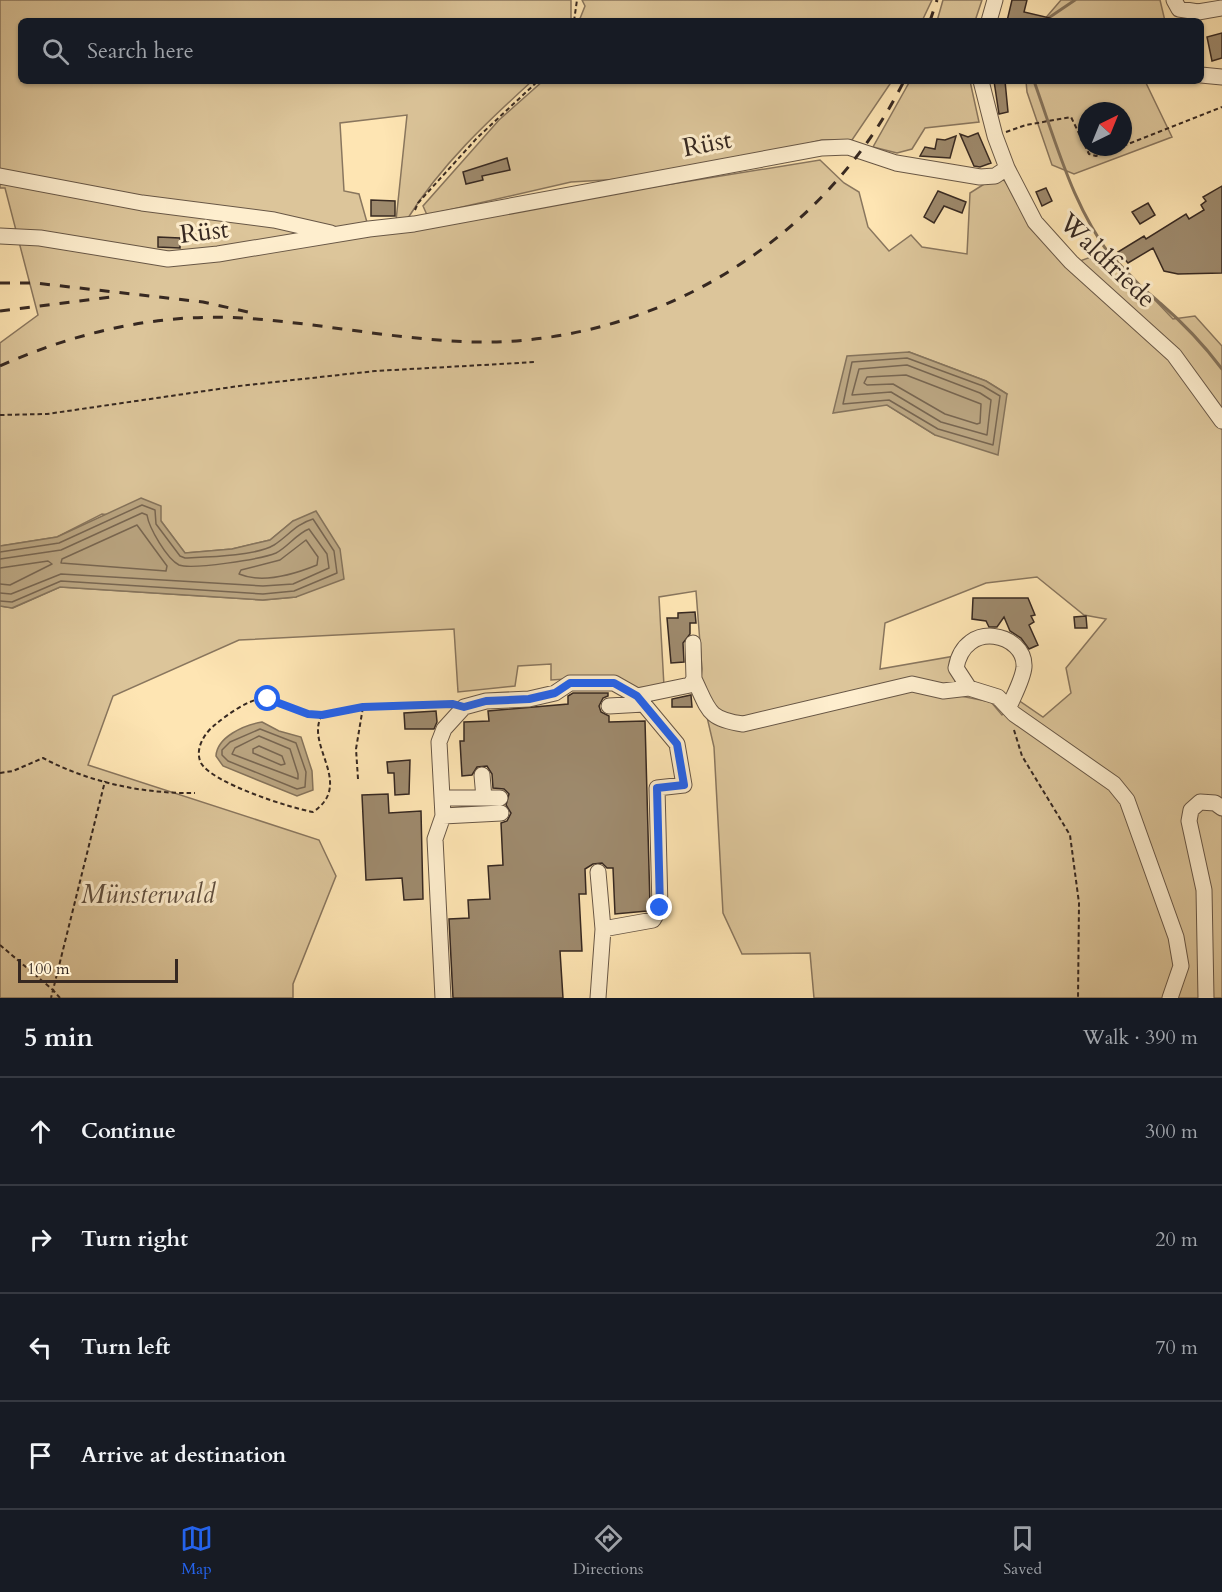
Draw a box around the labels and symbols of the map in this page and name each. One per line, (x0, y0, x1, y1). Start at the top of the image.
north arrow (1078, 102, 1132, 156)
street label: Rüst (680, 122, 735, 165)
street label: Waldfriede (1051, 205, 1164, 316)
street label: Rüst (178, 211, 231, 252)
route start (254, 685, 280, 711)
park label: Münsterwald (81, 877, 216, 912)
route end (646, 894, 672, 920)
scale bar (18, 956, 178, 983)

